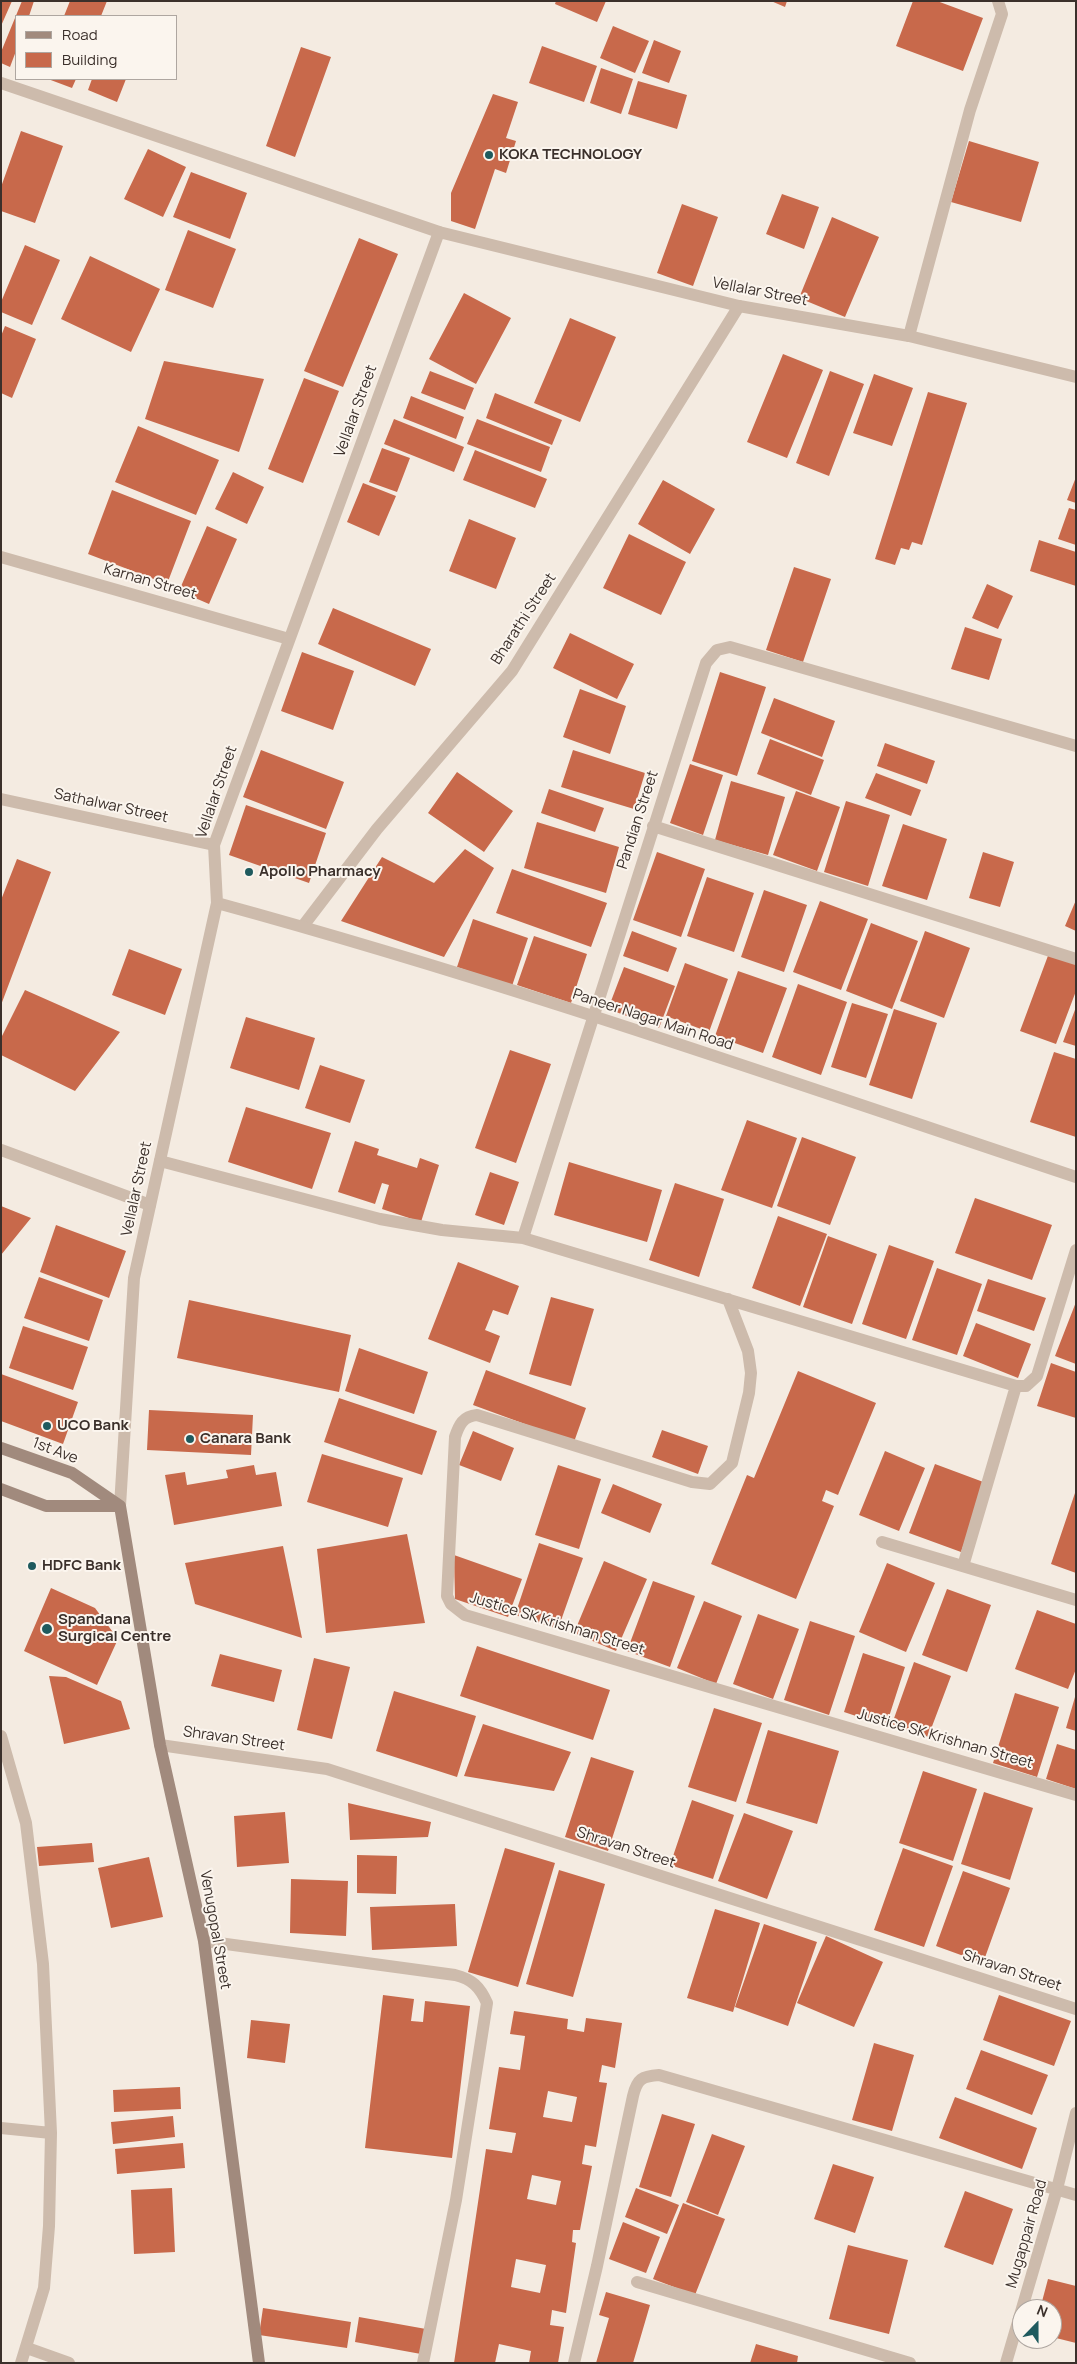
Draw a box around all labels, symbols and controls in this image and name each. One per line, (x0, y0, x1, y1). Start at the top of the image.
legend (15, 15, 178, 80)
text: Road (62, 24, 98, 45)
text: Building (62, 49, 117, 70)
place label: KOKA TECHNOLOGY (499, 146, 642, 164)
marker: KOKA TECHNOLOGY (483, 149, 495, 161)
street label: Vellalar Street (711, 274, 809, 310)
street label: Vellalar Street (331, 363, 381, 459)
street label: Karnan Street (101, 560, 199, 604)
street label: Bharathi Street (488, 570, 560, 668)
street label: Vellalar Street (193, 743, 241, 841)
street label: Pandian Street (614, 768, 662, 872)
street label: Sathalwar Street (52, 785, 170, 827)
place label: Apollo Pharmacy (259, 863, 381, 881)
marker: Apollo Pharmacy (243, 866, 255, 878)
street label: Paneer Nagar Main Road (570, 985, 736, 1055)
street label: Vellalar Street (118, 1140, 156, 1238)
place label: UCO Bank (57, 1417, 129, 1435)
marker: UCO Bank (41, 1420, 53, 1432)
place label: Canara Bank (200, 1430, 291, 1448)
marker: Canara Bank (184, 1433, 196, 1445)
street label: 1st Ave (29, 1434, 81, 1468)
place label: HDFC Bank (42, 1557, 121, 1575)
marker: HDFC Bank (26, 1560, 38, 1572)
street label: Justice SK Krishnan Street (467, 1589, 647, 1659)
place label: Spandana Surgical Centre (58, 1611, 171, 1646)
marker: Spandana Surgical Centre (40, 1622, 54, 1636)
street label: Justice SK Krishnan Street (855, 1705, 1035, 1773)
street label: Shravan Street (182, 1723, 286, 1755)
street label: Shravan Street (574, 1824, 678, 1872)
street label: Venugopal Street (196, 1869, 234, 1991)
street label: Shravan Street (960, 1947, 1064, 1995)
street label: Mugappair Road (1003, 2178, 1051, 2290)
north arrow (1012, 2299, 1062, 2349)
text: N (1034, 2300, 1051, 2321)

